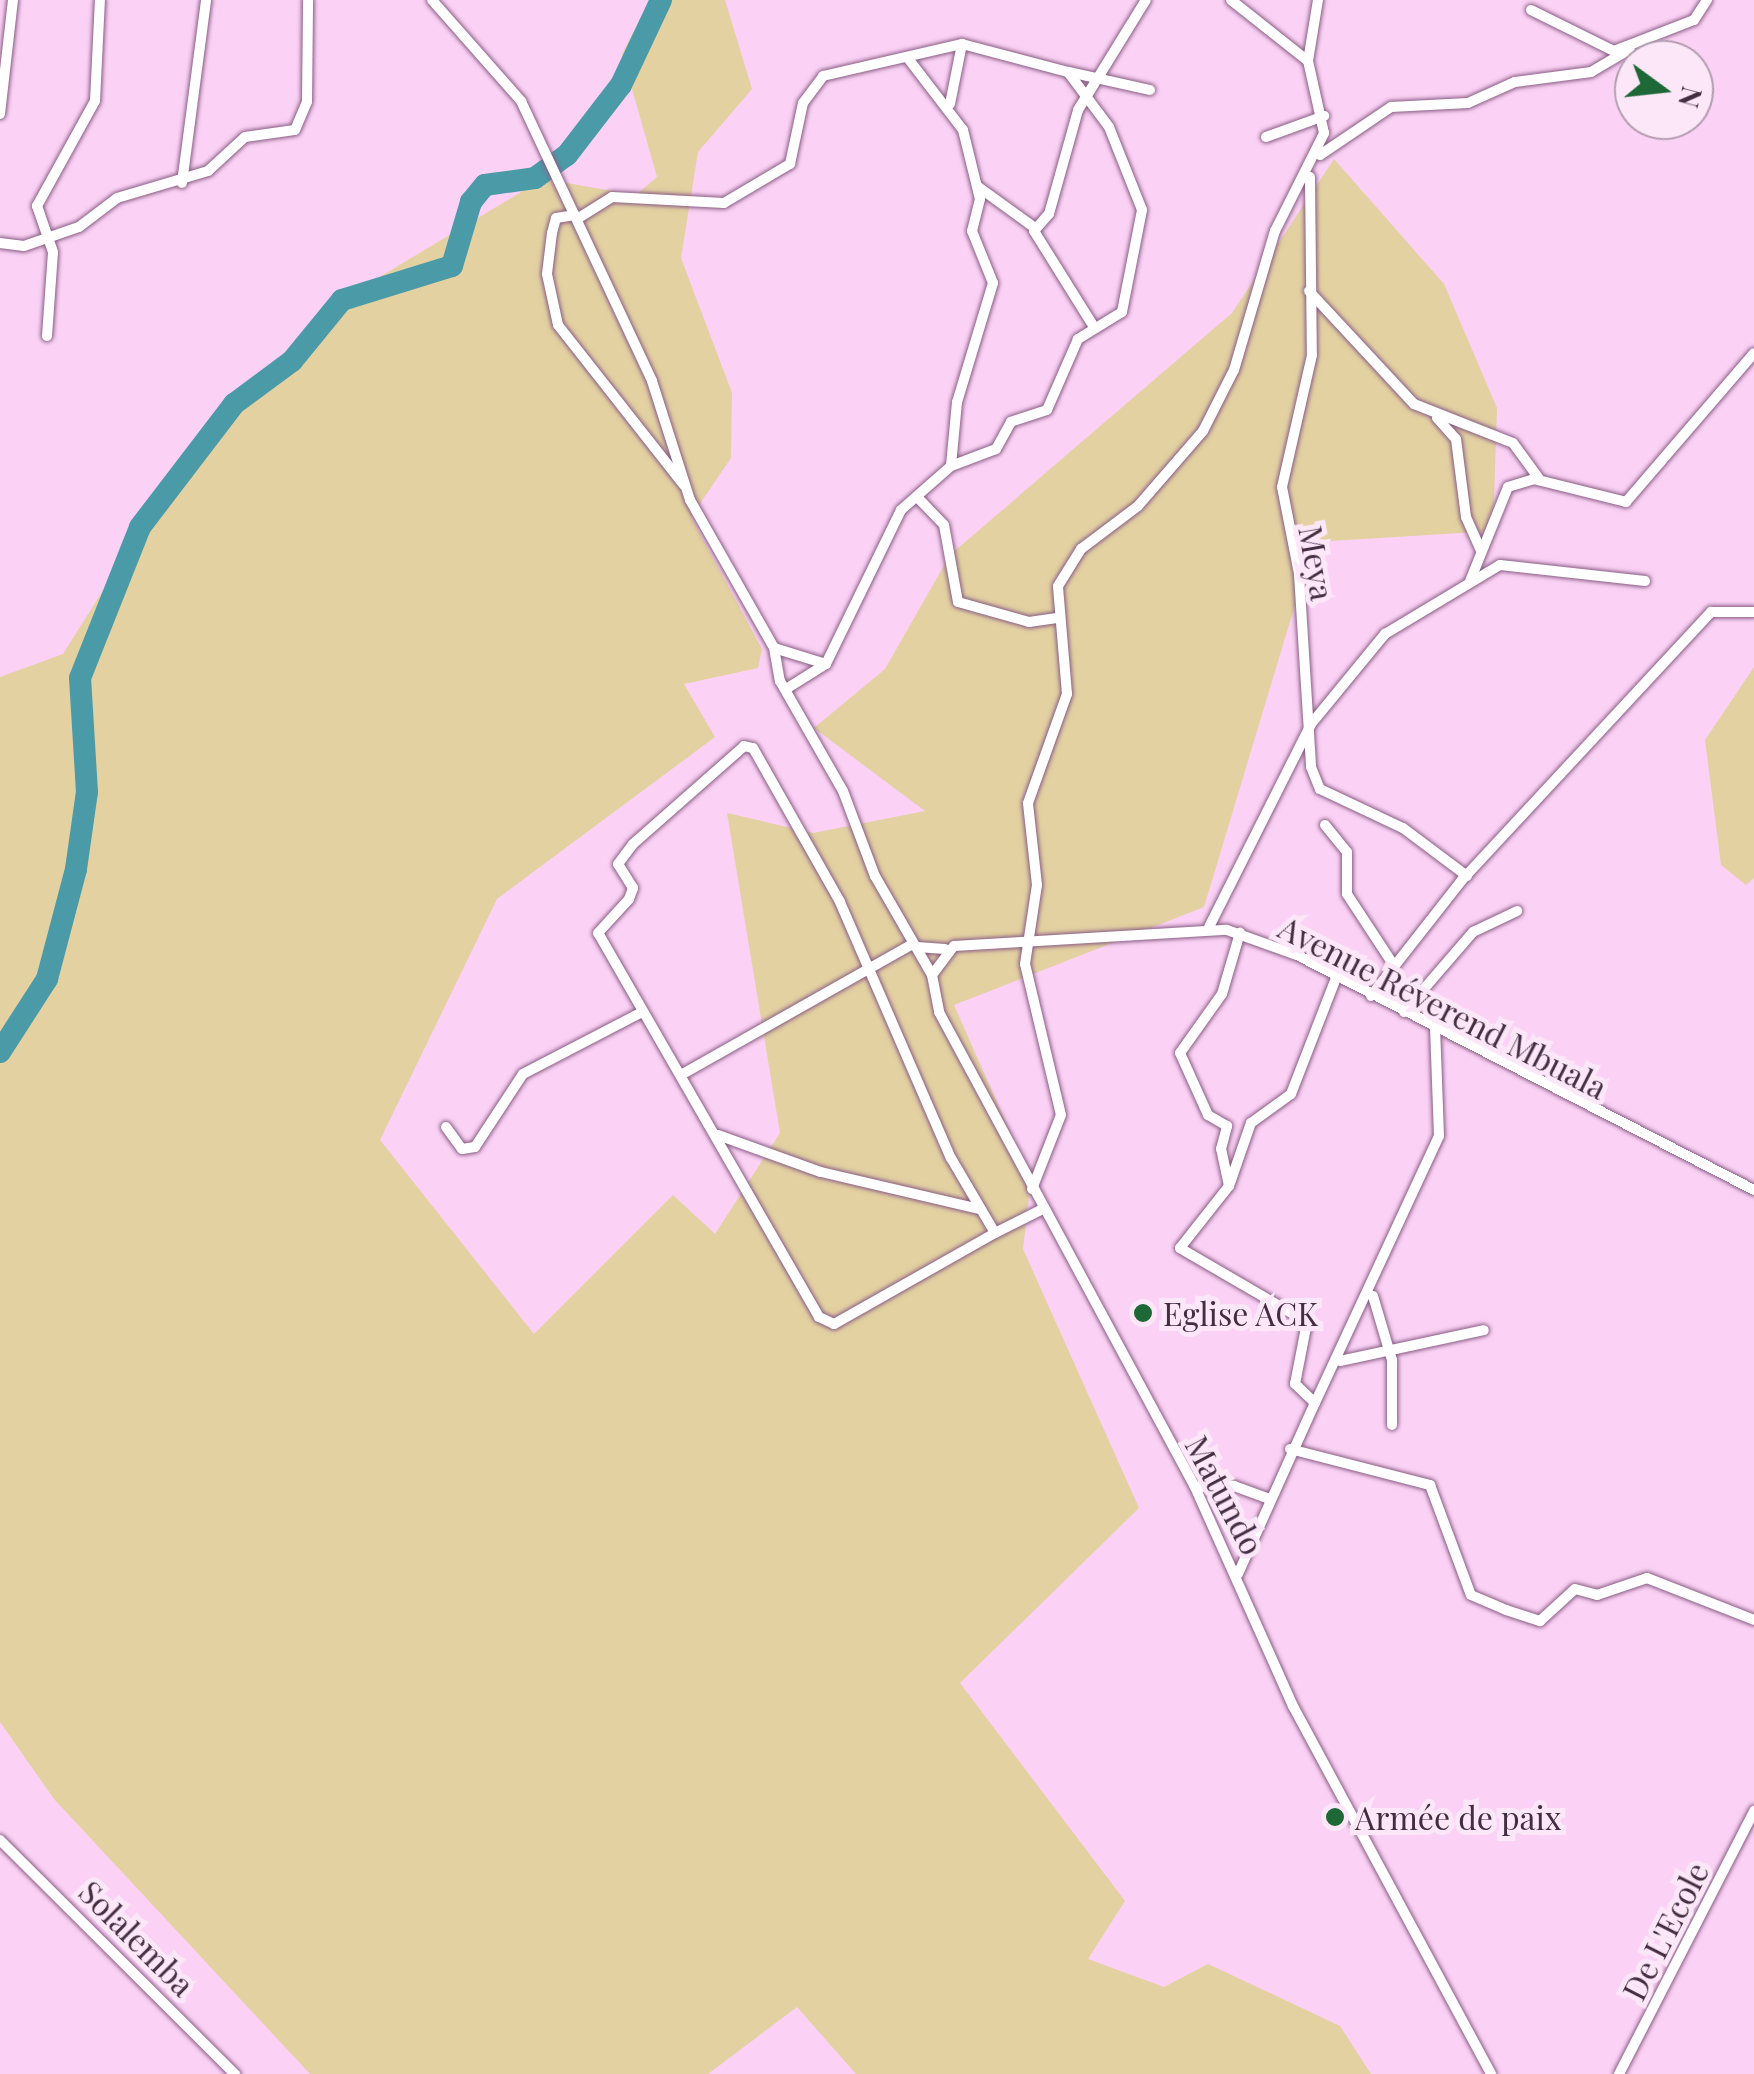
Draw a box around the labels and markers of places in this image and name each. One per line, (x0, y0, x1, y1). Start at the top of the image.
place label: Eglise ACK (1163, 1294, 1319, 1332)
marker: Eglise ACK (1132, 1302, 1154, 1324)
place label: Armée de paix (1355, 1798, 1561, 1836)
marker: Armée de paix (1324, 1806, 1346, 1828)

